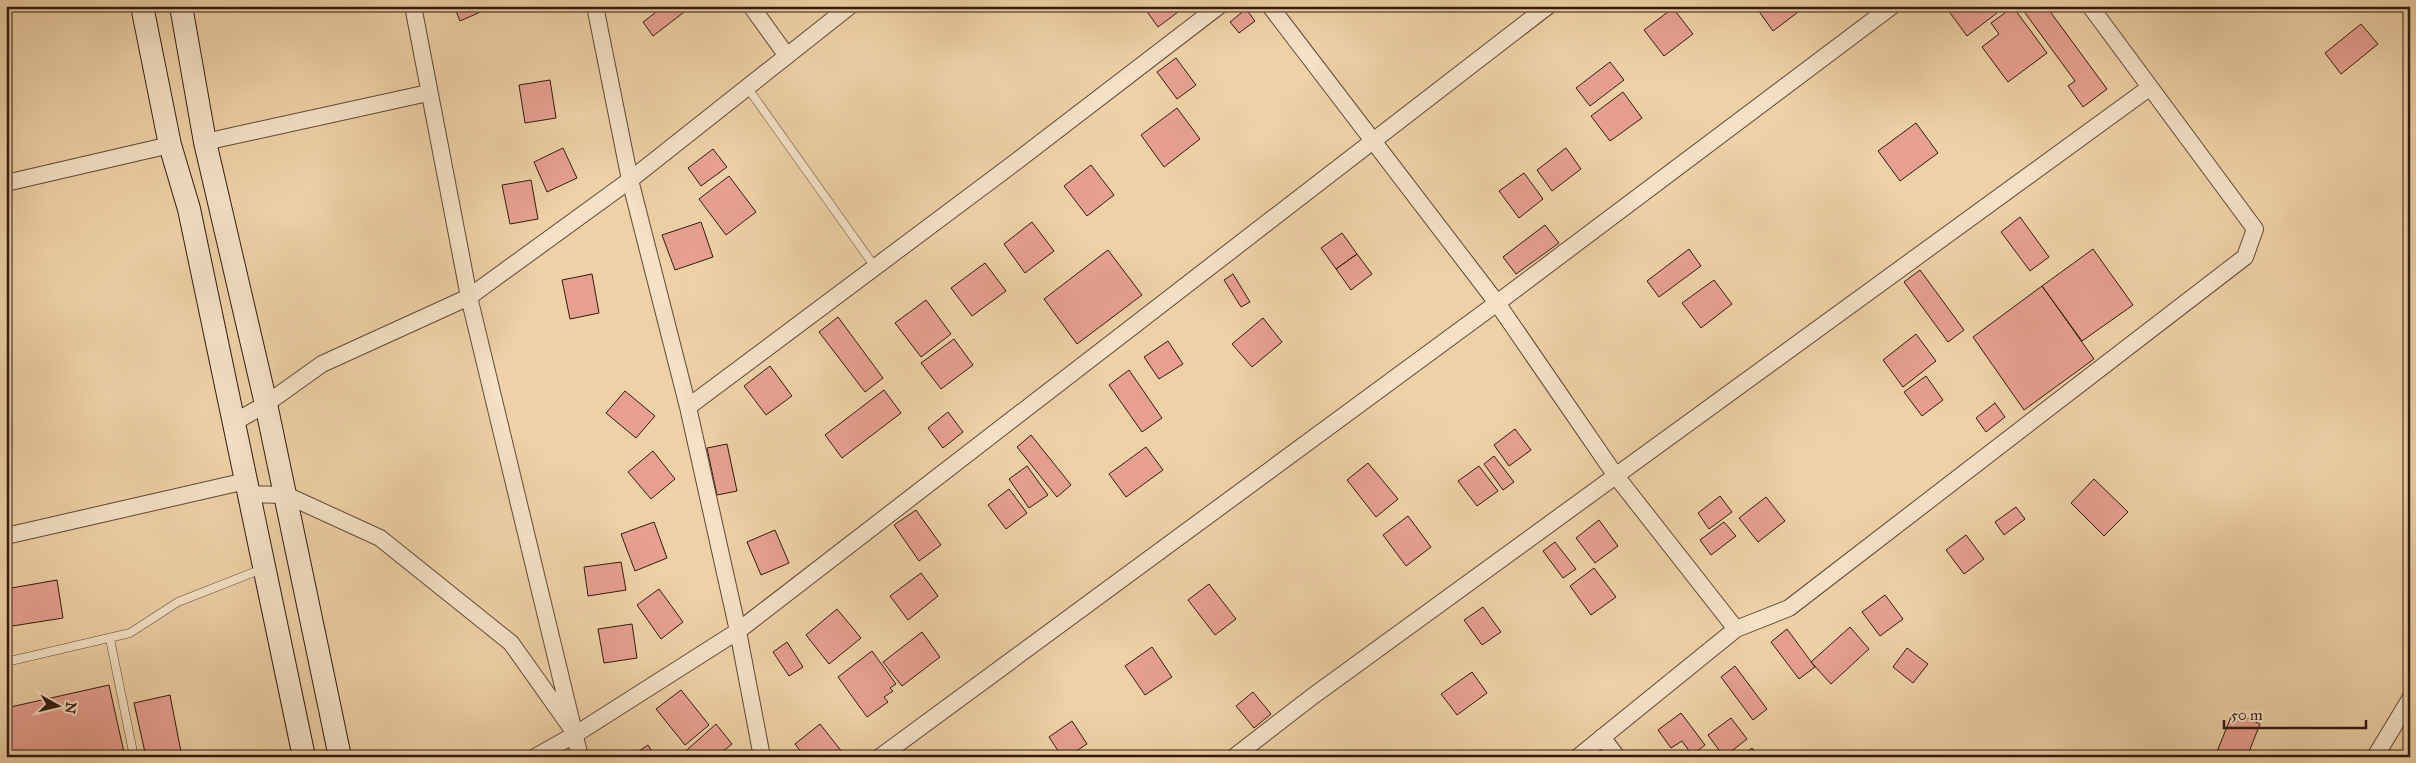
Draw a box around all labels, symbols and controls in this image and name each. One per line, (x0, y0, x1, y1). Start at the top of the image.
north arrow (32, 680, 82, 730)
scale bar (2224, 698, 2366, 730)
text: N (61, 701, 80, 715)
text: 50 m (2231, 706, 2263, 724)

